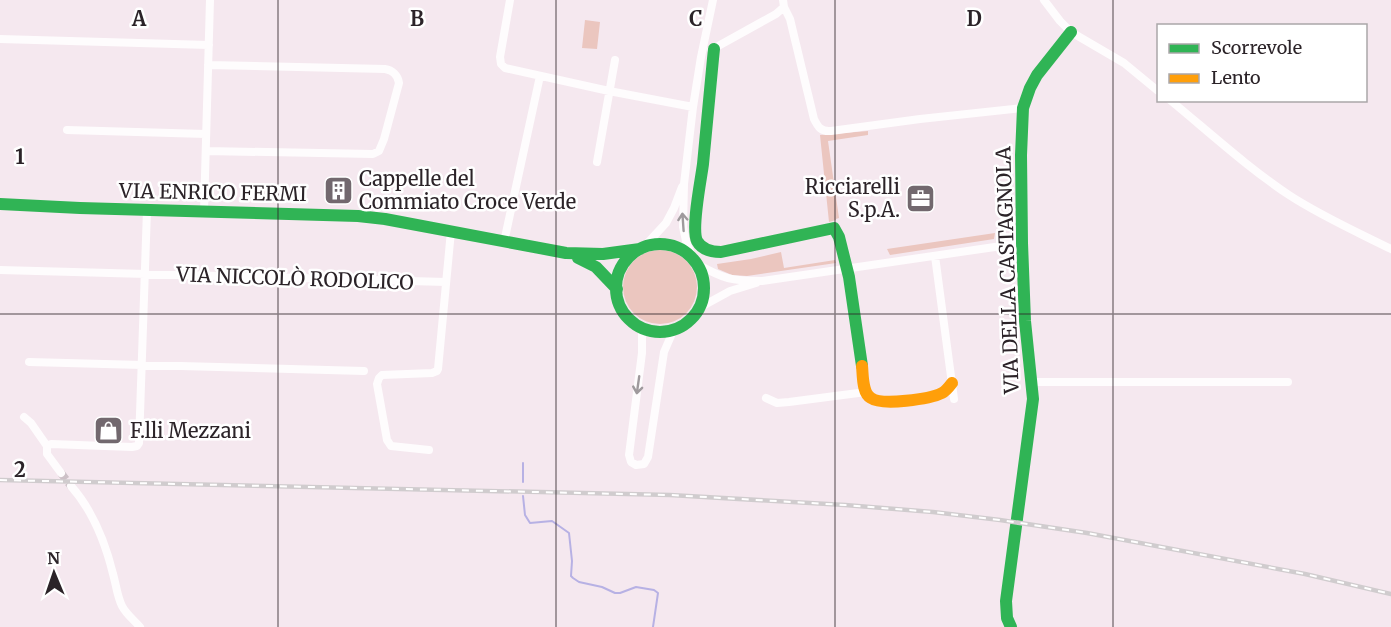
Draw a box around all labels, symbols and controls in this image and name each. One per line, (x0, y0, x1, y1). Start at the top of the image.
text: A (131, 6, 147, 31)
text: B (410, 6, 424, 31)
text: C (689, 6, 703, 31)
text: D (966, 6, 982, 31)
legend (1157, 24, 1367, 102)
text: Scorrevole (1211, 36, 1302, 59)
text: Lento (1211, 66, 1261, 89)
text: 1 (15, 144, 25, 169)
street label: VIA DELLA CASTAGNOLA (990, 145, 1024, 395)
place label: Cappelle del Commiato Croce Verde (359, 166, 576, 214)
building icon: Cappelle del Commiato Croce Verde (322, 174, 354, 206)
place label: Ricciarelli S.p.A. (805, 174, 900, 222)
street label: VIA ENRICO FERMI (118, 178, 307, 206)
office icon: Ricciarelli S.p.A. (905, 182, 937, 214)
one-way arrow (677, 213, 688, 233)
street label: VIA NICCOLÒ RODOLICO (175, 260, 414, 295)
one-way arrow (632, 375, 643, 395)
shop icon: F.lli Mezzani (93, 414, 125, 446)
place label: F.lli Mezzani (130, 418, 251, 443)
text: 2 (14, 457, 26, 482)
north arrow (24, 543, 84, 603)
text: N (47, 548, 61, 568)

